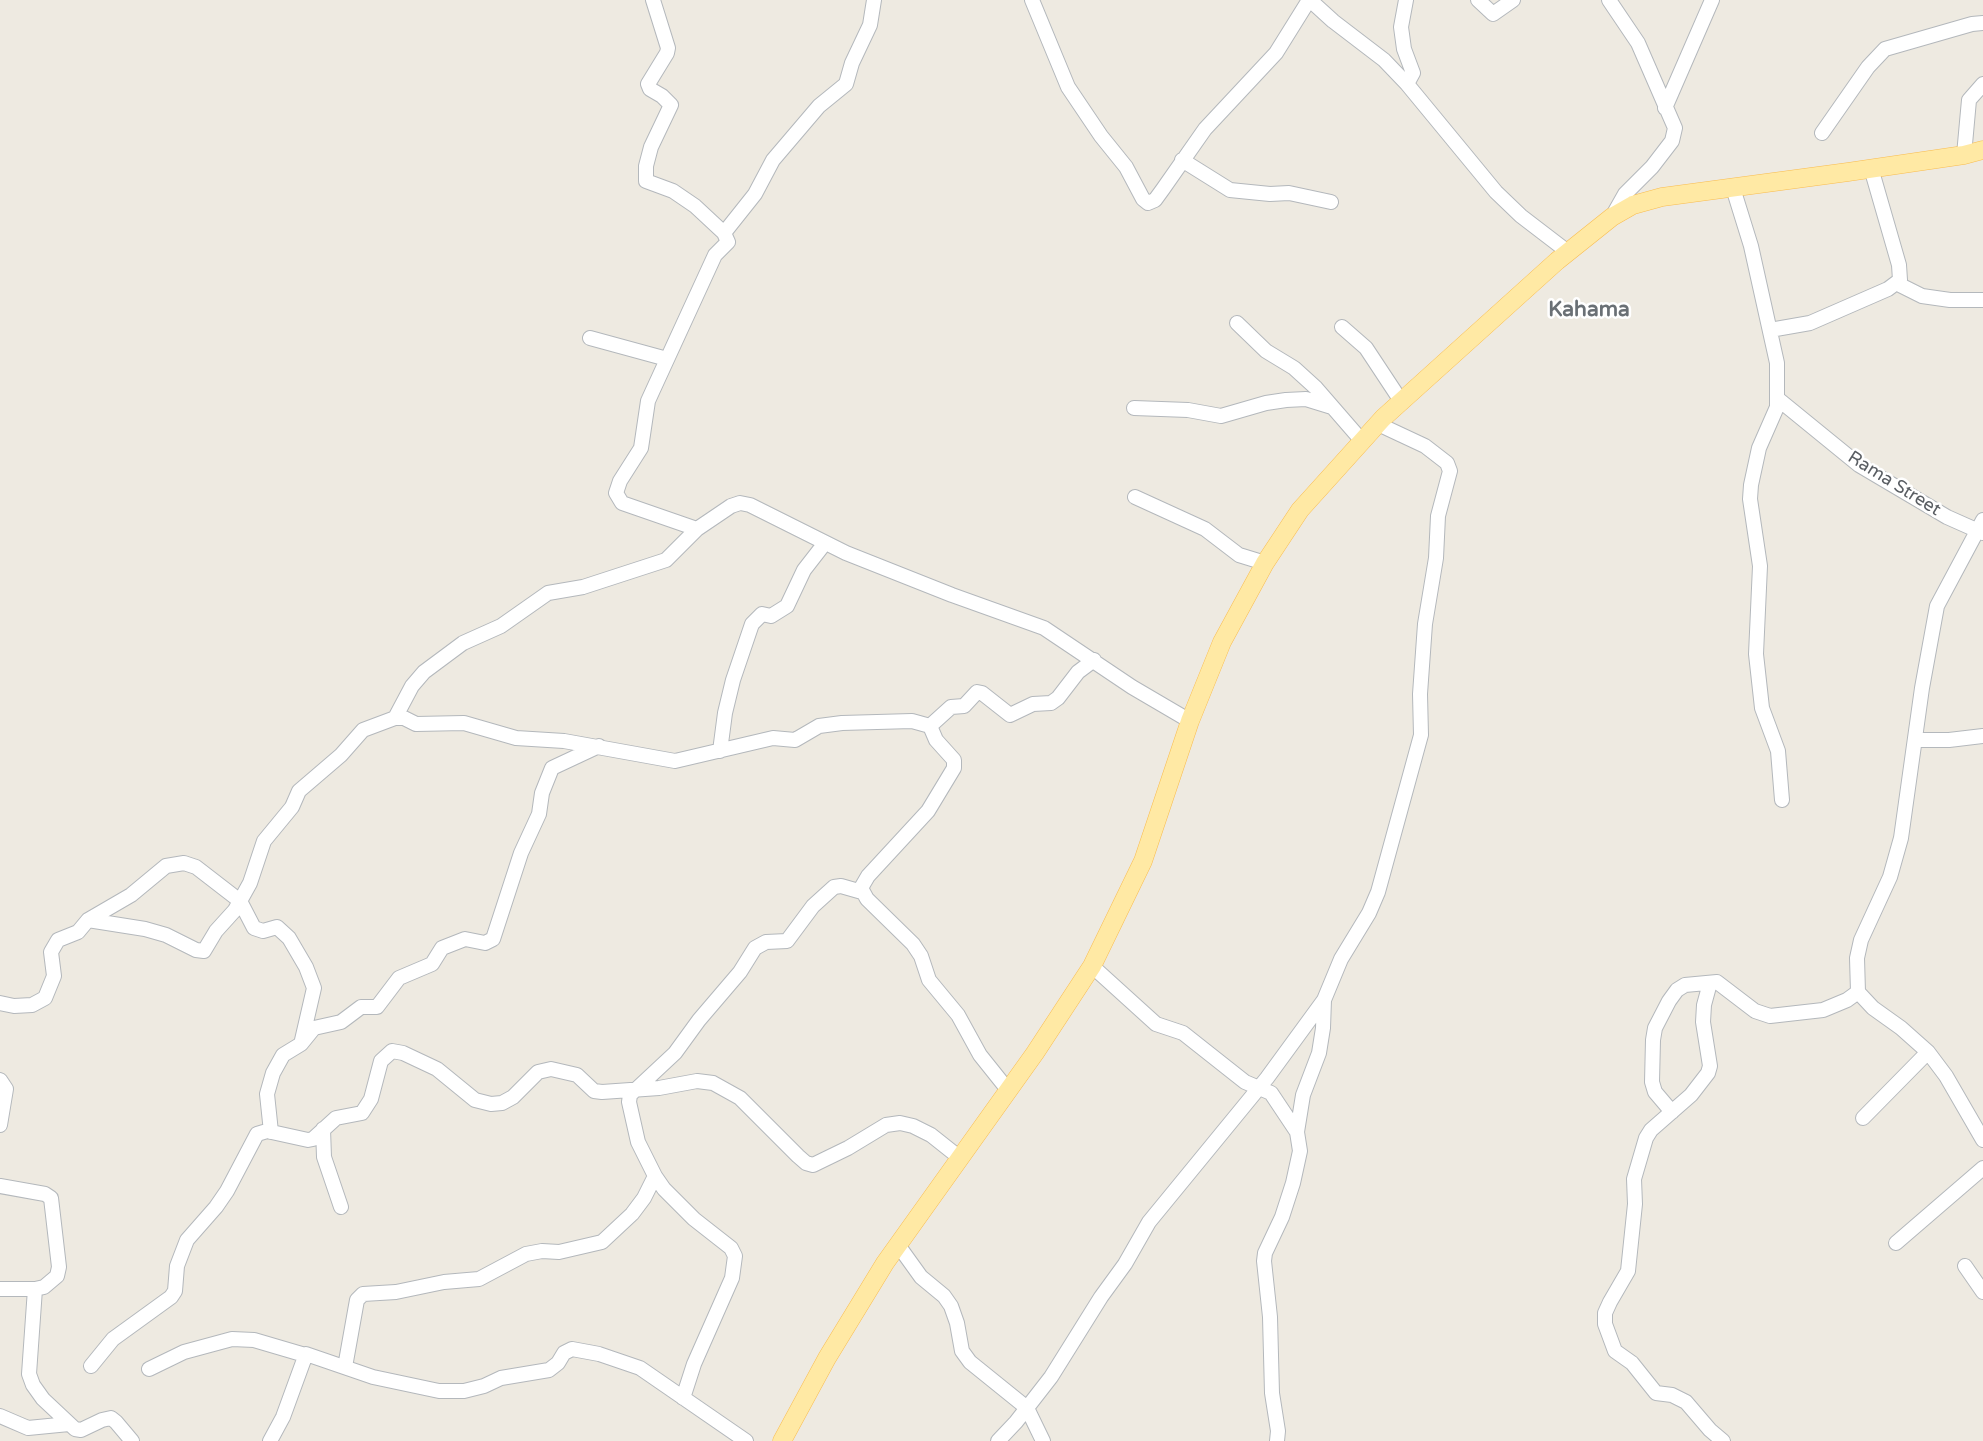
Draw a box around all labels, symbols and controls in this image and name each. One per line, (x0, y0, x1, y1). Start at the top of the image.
district label: Kahama (1548, 297, 1630, 323)
street label: Rama Street (1843, 447, 1945, 521)

